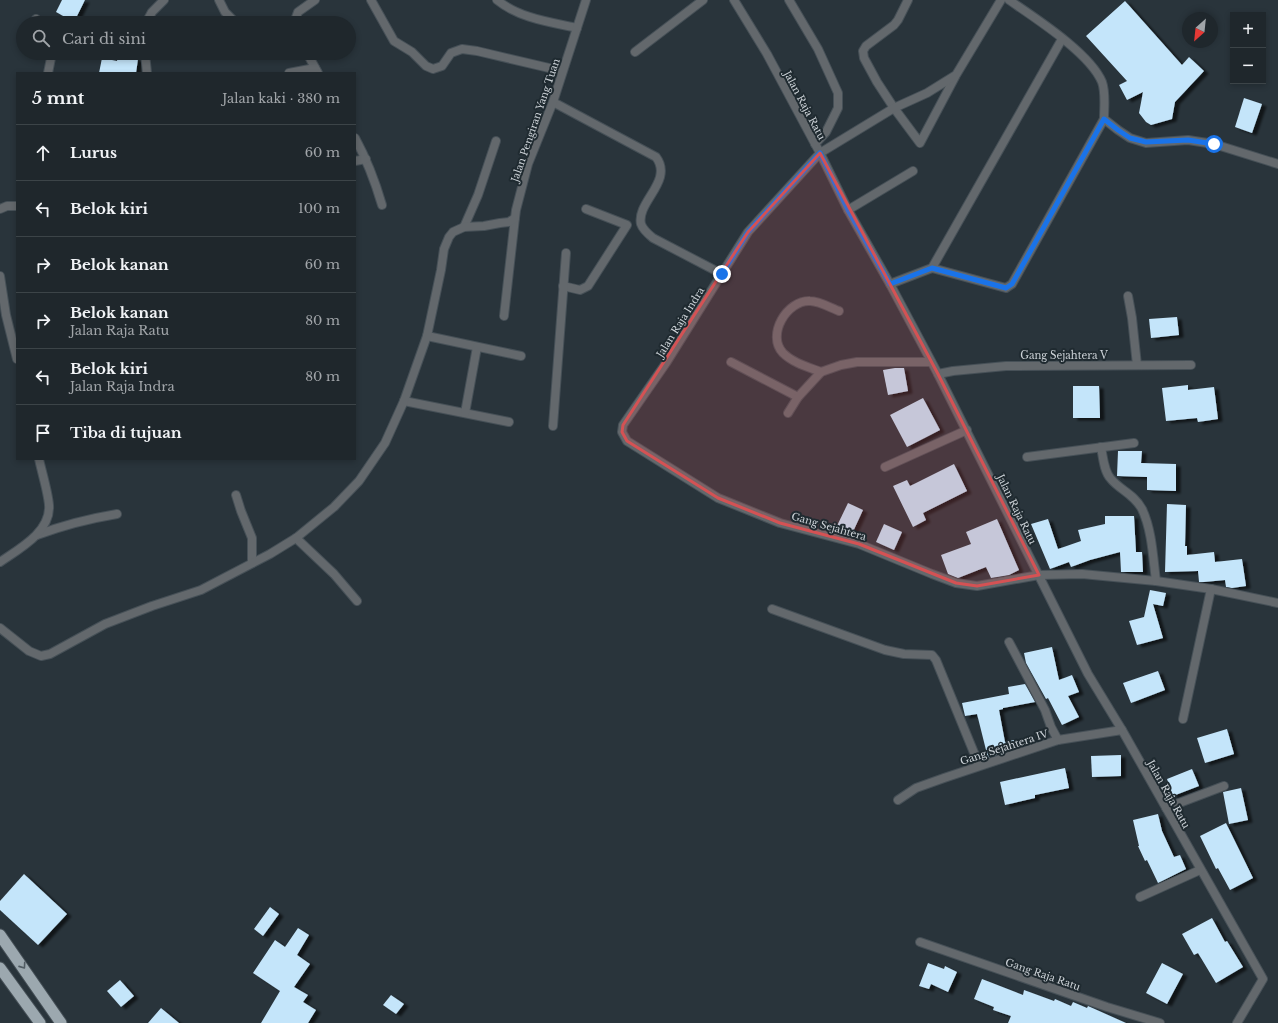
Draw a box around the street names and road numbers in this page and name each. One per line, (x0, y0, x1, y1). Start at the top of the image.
street label: Jalan Pengiran Yang Tuan (508, 57, 563, 186)
street label: Jalan Raja Ratu (780, 67, 828, 142)
street label: Jalan Raja Indra (653, 284, 708, 362)
street label: Gang Sejahtera V (1020, 349, 1108, 362)
street label: Jalan Raja Ratu (993, 470, 1039, 547)
street label: Gang Sejahtera (790, 510, 868, 544)
street label: Gang Sejahtera IV (958, 727, 1050, 768)
street label: Jalan Raja Ratu (1143, 756, 1193, 831)
street label: Gang Raja Ratu (1004, 956, 1082, 994)

